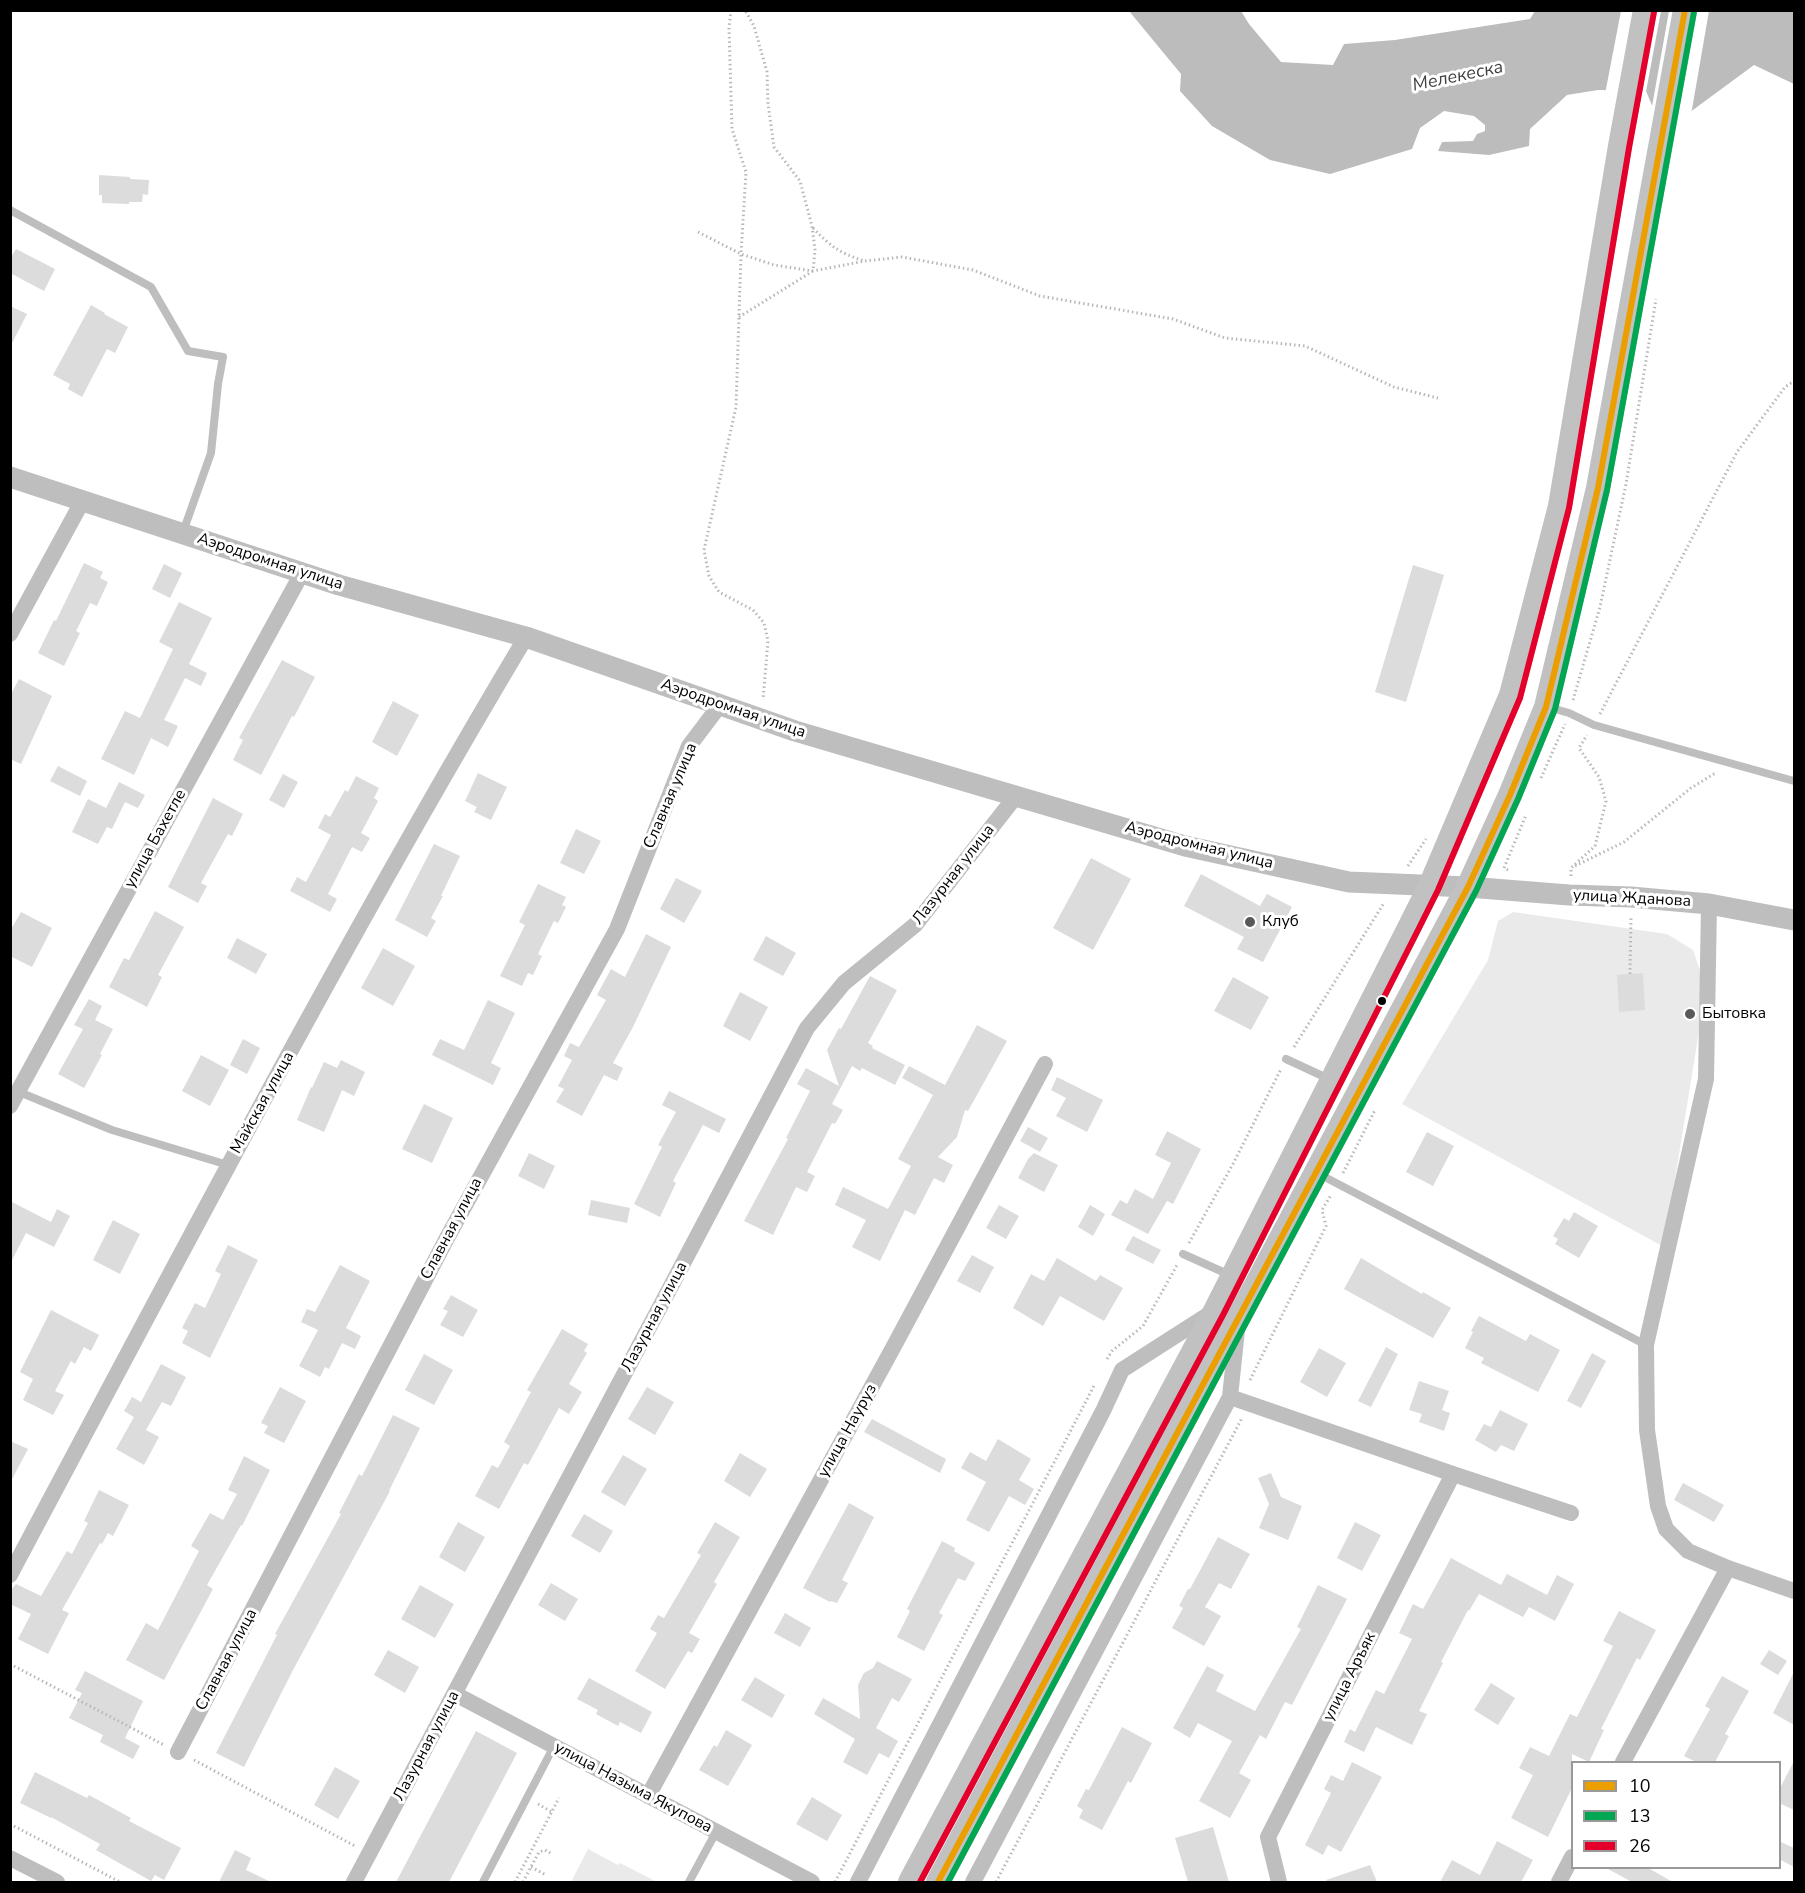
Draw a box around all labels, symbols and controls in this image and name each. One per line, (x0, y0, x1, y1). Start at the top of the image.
water label: Мелекеска (1411, 57, 1505, 97)
street label: Аэродромная улица (195, 529, 345, 595)
street label: Аэродромная улица (658, 675, 808, 743)
street label: Славная улица (640, 740, 702, 852)
street label: улица Бахетле (121, 786, 191, 892)
street label: Аэродромная улица (1123, 818, 1275, 874)
street label: Лазурная улица (909, 821, 999, 929)
street label: улица Жданова (1573, 886, 1691, 912)
place label: Клуб (1262, 912, 1299, 932)
marker: Клуб (1243, 915, 1257, 929)
unlabelled marker (1376, 995, 1388, 1007)
place label: Бытовка (1702, 1004, 1766, 1024)
marker: Бытовка (1683, 1007, 1697, 1021)
street label: Майская улица (227, 1049, 299, 1157)
street label: Славная улица (417, 1175, 487, 1283)
street label: Лазурная улица (618, 1259, 692, 1375)
street label: улица Науруз (814, 1381, 882, 1481)
street label: Славная улица (192, 1606, 262, 1714)
street label: улица Аръяк (1319, 1629, 1381, 1725)
street label: Лазурная улица (390, 1688, 464, 1804)
street label: улица Назыма Якупова (551, 1738, 715, 1838)
legend (1571, 1761, 1781, 1869)
text: 10 (1629, 1774, 1651, 1798)
text: 13 (1629, 1804, 1651, 1828)
text: 26 (1629, 1834, 1651, 1858)

